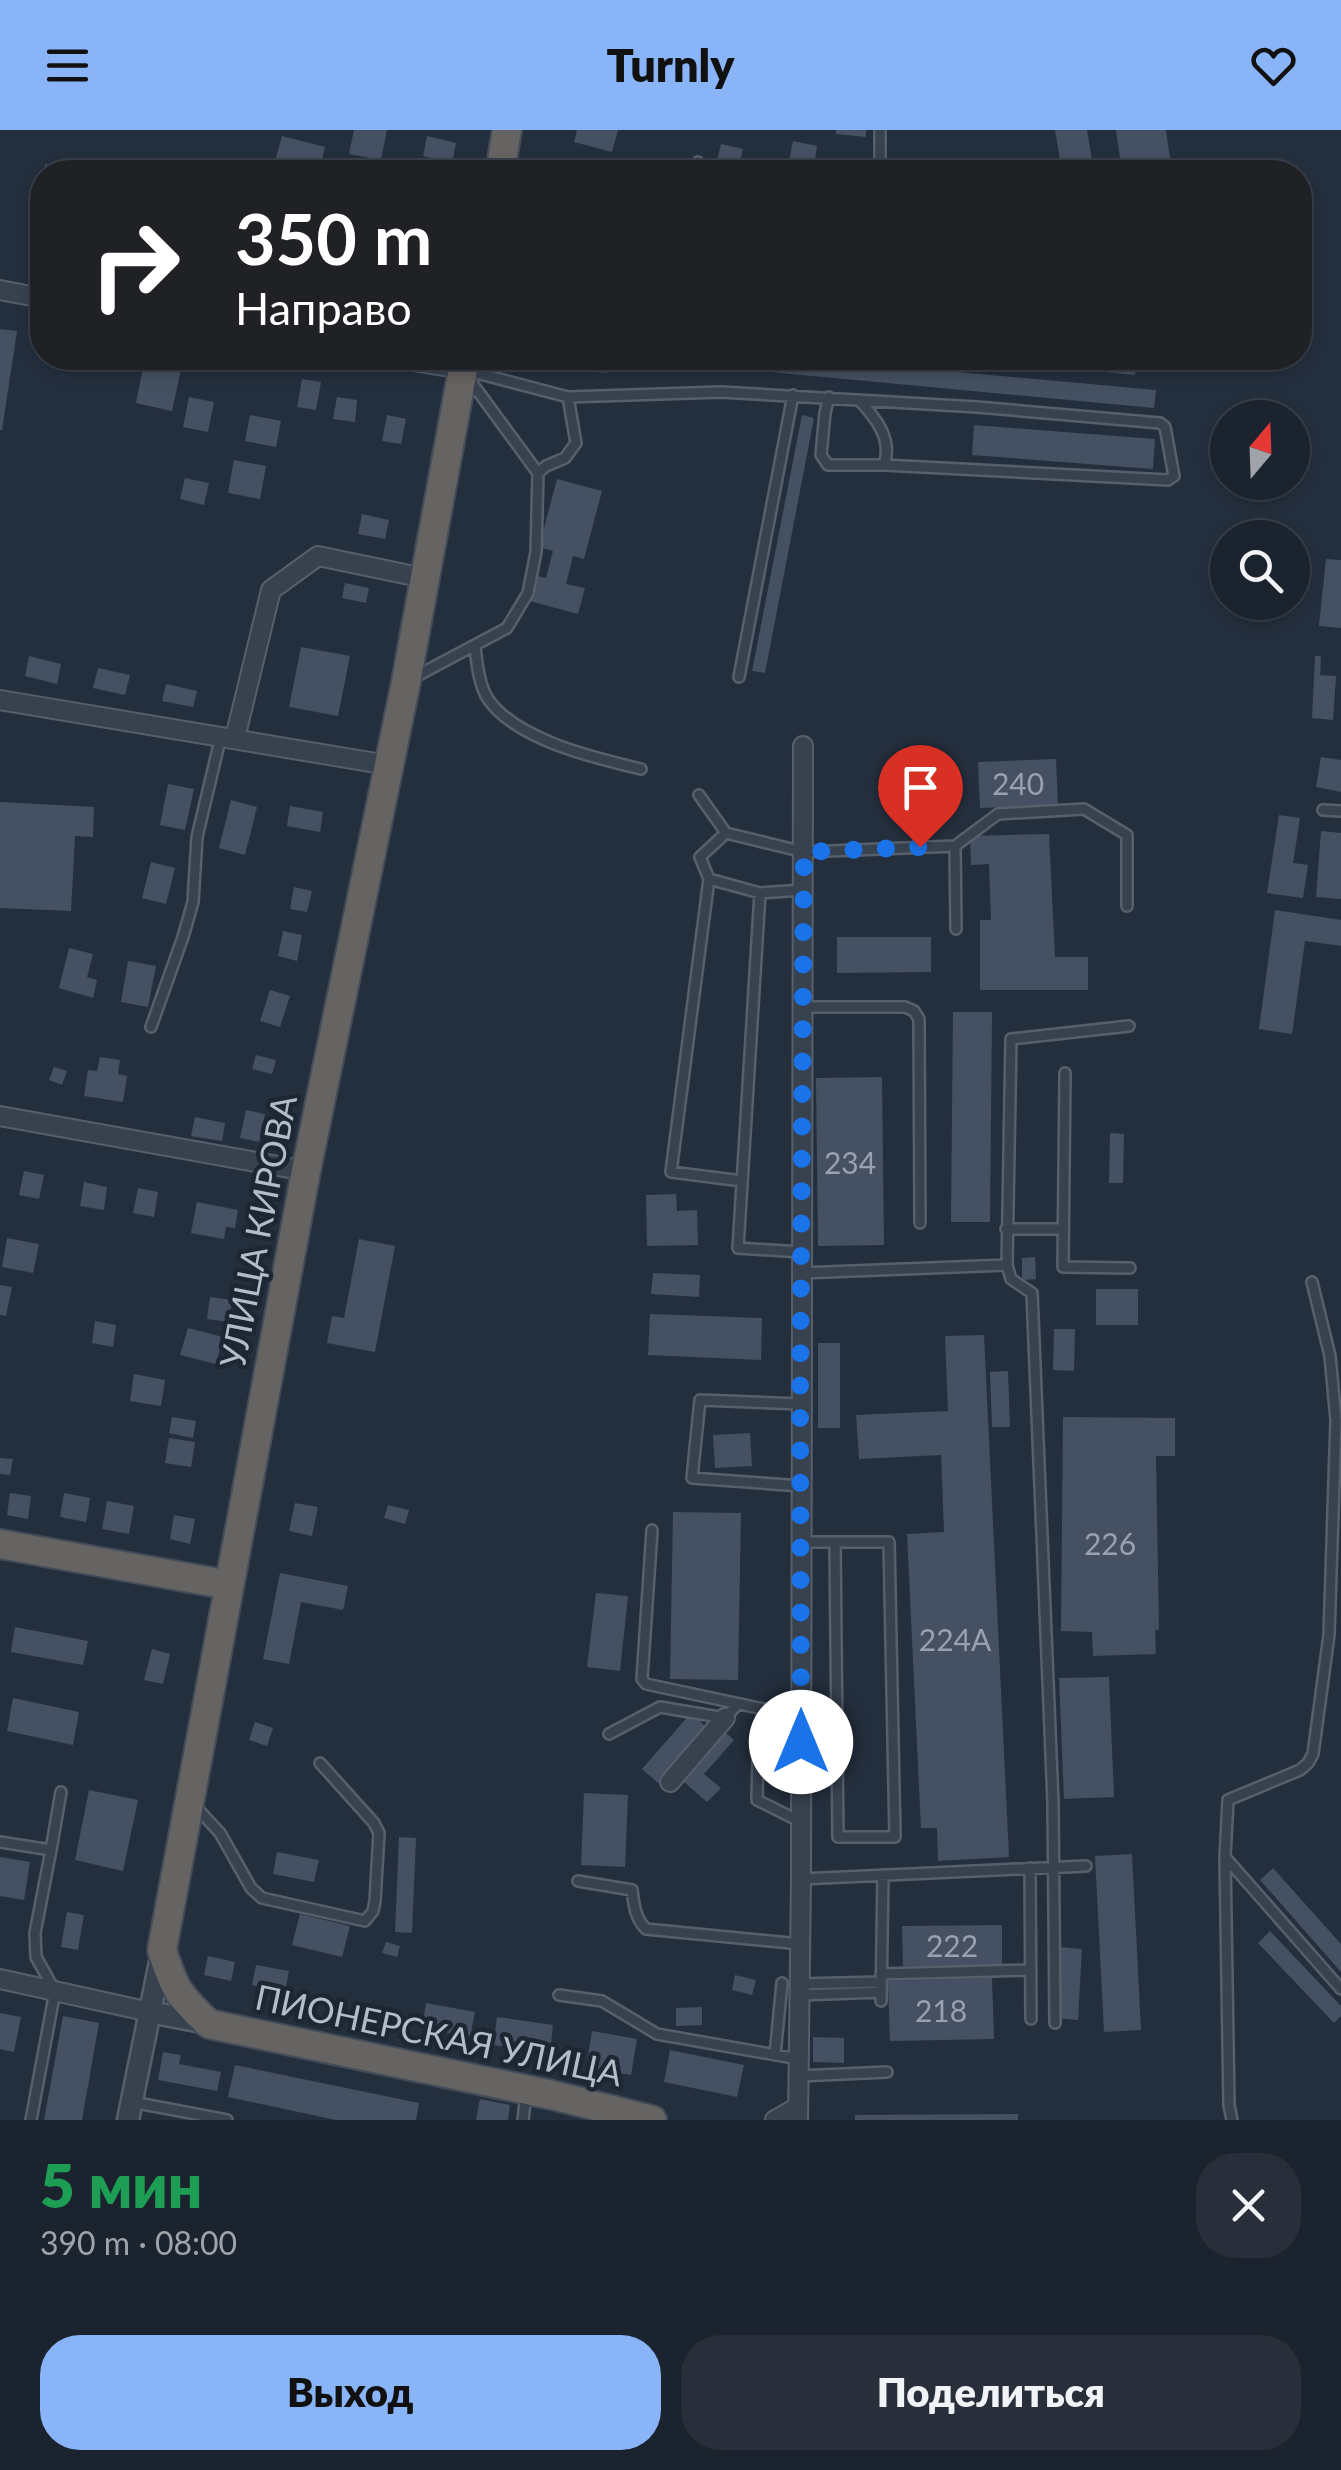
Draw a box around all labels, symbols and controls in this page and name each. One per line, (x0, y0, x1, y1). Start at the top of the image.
icon: menu (40, 38, 95, 93)
text: Turnly (606, 38, 735, 92)
icon: heart (1246, 38, 1301, 93)
text: 350 m (235, 196, 432, 280)
icon: right (70, 200, 200, 330)
text: Направо (235, 281, 412, 335)
north arrow (1210, 400, 1310, 500)
map controls (1210, 400, 1310, 620)
button: search (1210, 520, 1310, 620)
pin (878, 745, 963, 848)
icon: arrive (893, 760, 948, 815)
house number: 240 (992, 765, 1044, 801)
street label: УЛИЦА КИРОВА (210, 1091, 304, 1371)
house number: 234 (824, 1144, 876, 1180)
house number: 226 (1084, 1525, 1136, 1561)
house number: 224А (919, 1621, 992, 1657)
position arrow (749, 1690, 853, 1794)
house number: 222 (926, 1927, 978, 1963)
street label: ПИОНЕРСКАЯ УЛИЦА (252, 1975, 627, 2094)
house number: 218 (915, 1992, 967, 2028)
text: 5 мин (40, 2149, 202, 2221)
button: close (1196, 2153, 1301, 2258)
text: 390 m · 08:00 (40, 2223, 237, 2262)
button: Выход (40, 2335, 661, 2450)
button: Поделиться (681, 2335, 1301, 2450)

